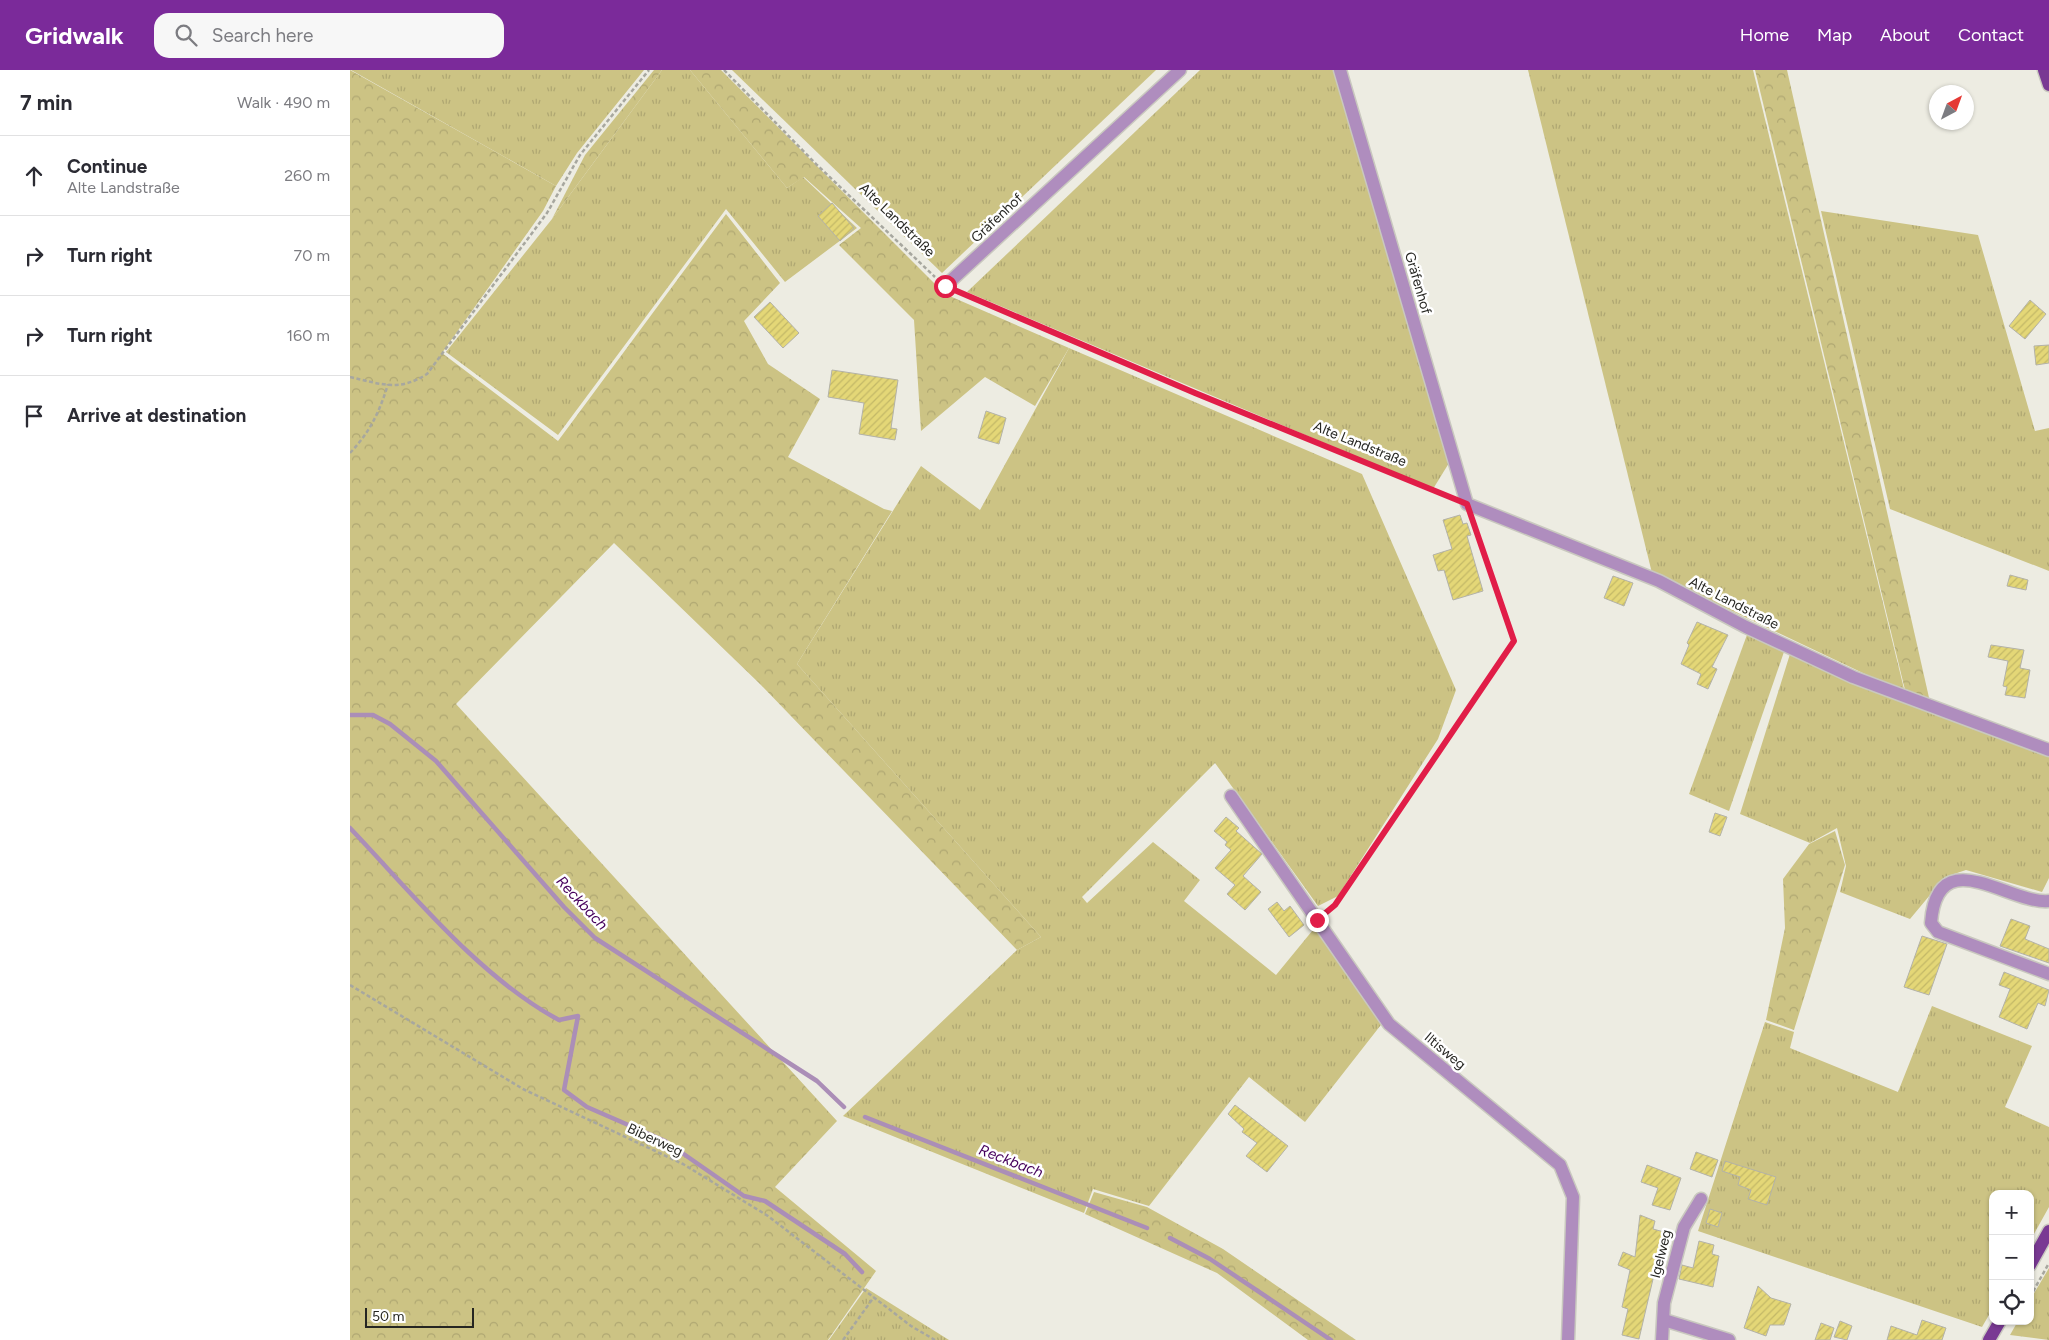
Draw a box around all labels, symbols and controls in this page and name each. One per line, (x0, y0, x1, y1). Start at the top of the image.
search box (154, 13, 504, 58)
text: Gridwalk (25, 21, 124, 50)
icon: search (172, 21, 200, 49)
text: Search here (212, 24, 313, 47)
text: Home (1740, 24, 1789, 46)
text: Map (1817, 24, 1852, 46)
text: About (1880, 24, 1930, 46)
text: Contact (1958, 24, 2024, 46)
north arrow (1929, 85, 1974, 130)
text: 7 min (20, 90, 72, 115)
text: Walk · 490 m (237, 93, 330, 112)
text: Continue (67, 155, 147, 178)
icon: ahead (20, 162, 48, 190)
text: 260 m (284, 166, 330, 185)
text: Alte Landstraße (67, 178, 180, 197)
street label: Alte Landstraße (856, 180, 939, 261)
street label: Gräfenhof (968, 189, 1027, 246)
icon: right (20, 242, 48, 270)
text: Turn right (67, 244, 153, 267)
text: 70 m (294, 246, 330, 265)
street label: Gräfenhof (1401, 250, 1435, 317)
route start (934, 275, 957, 298)
icon: right (20, 322, 48, 350)
text: Turn right (67, 324, 153, 347)
text: 160 m (287, 326, 330, 345)
icon: arrive (20, 402, 48, 430)
text: Arrive at destination (67, 404, 246, 427)
street label: Alte Landstraße (1311, 418, 1409, 470)
street label: Alte Landstraße (1686, 573, 1782, 633)
water label: Reckbach (553, 872, 611, 934)
route end (1306, 909, 1329, 932)
street label: Iltisweg (1421, 1029, 1469, 1073)
street label: Biberweg (625, 1120, 685, 1160)
water label: Reckbach (976, 1141, 1046, 1181)
map controls (1989, 1190, 2034, 1325)
button: + (1989, 1190, 2034, 1235)
street label: Igelweg (1647, 1228, 1675, 1280)
button: − (1989, 1235, 2034, 1280)
button: locate (1989, 1280, 2034, 1325)
scale bar (365, 1305, 474, 1328)
text: 50 m (372, 1308, 404, 1325)

